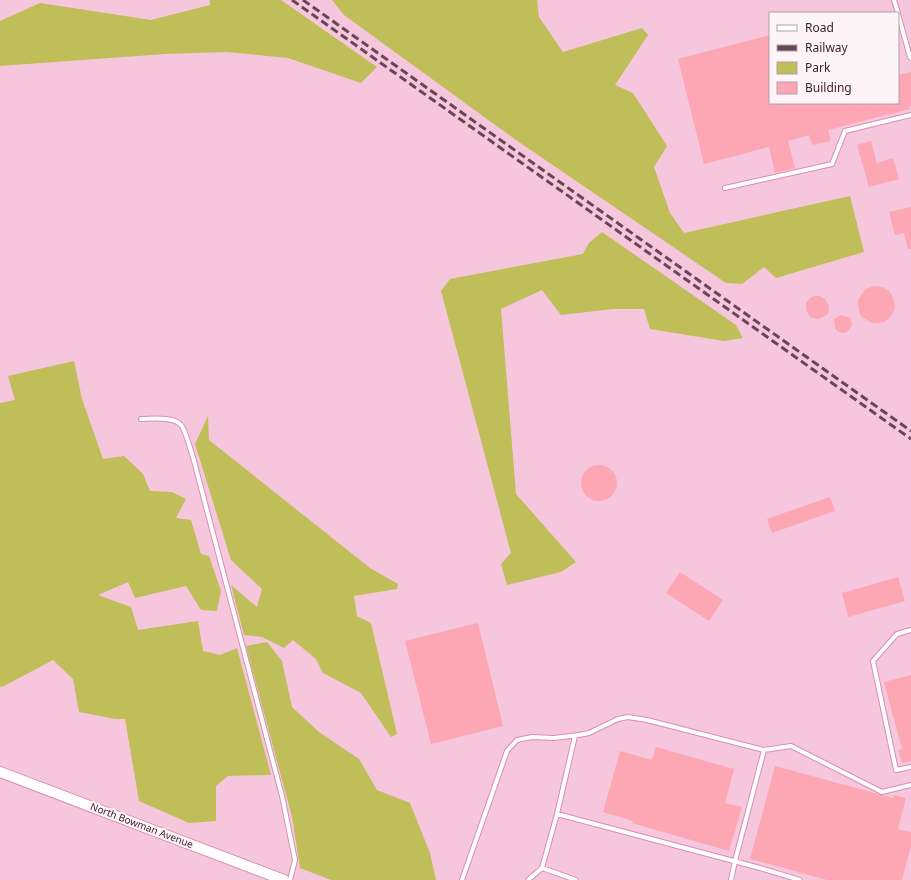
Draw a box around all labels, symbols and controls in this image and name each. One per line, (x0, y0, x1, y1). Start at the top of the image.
legend (769, 12, 899, 104)
text: Road (805, 19, 834, 36)
text: Railway (805, 39, 849, 56)
text: Park (805, 59, 831, 76)
text: Building (805, 79, 852, 96)
street label: North Bowman Avenue (89, 799, 196, 851)

